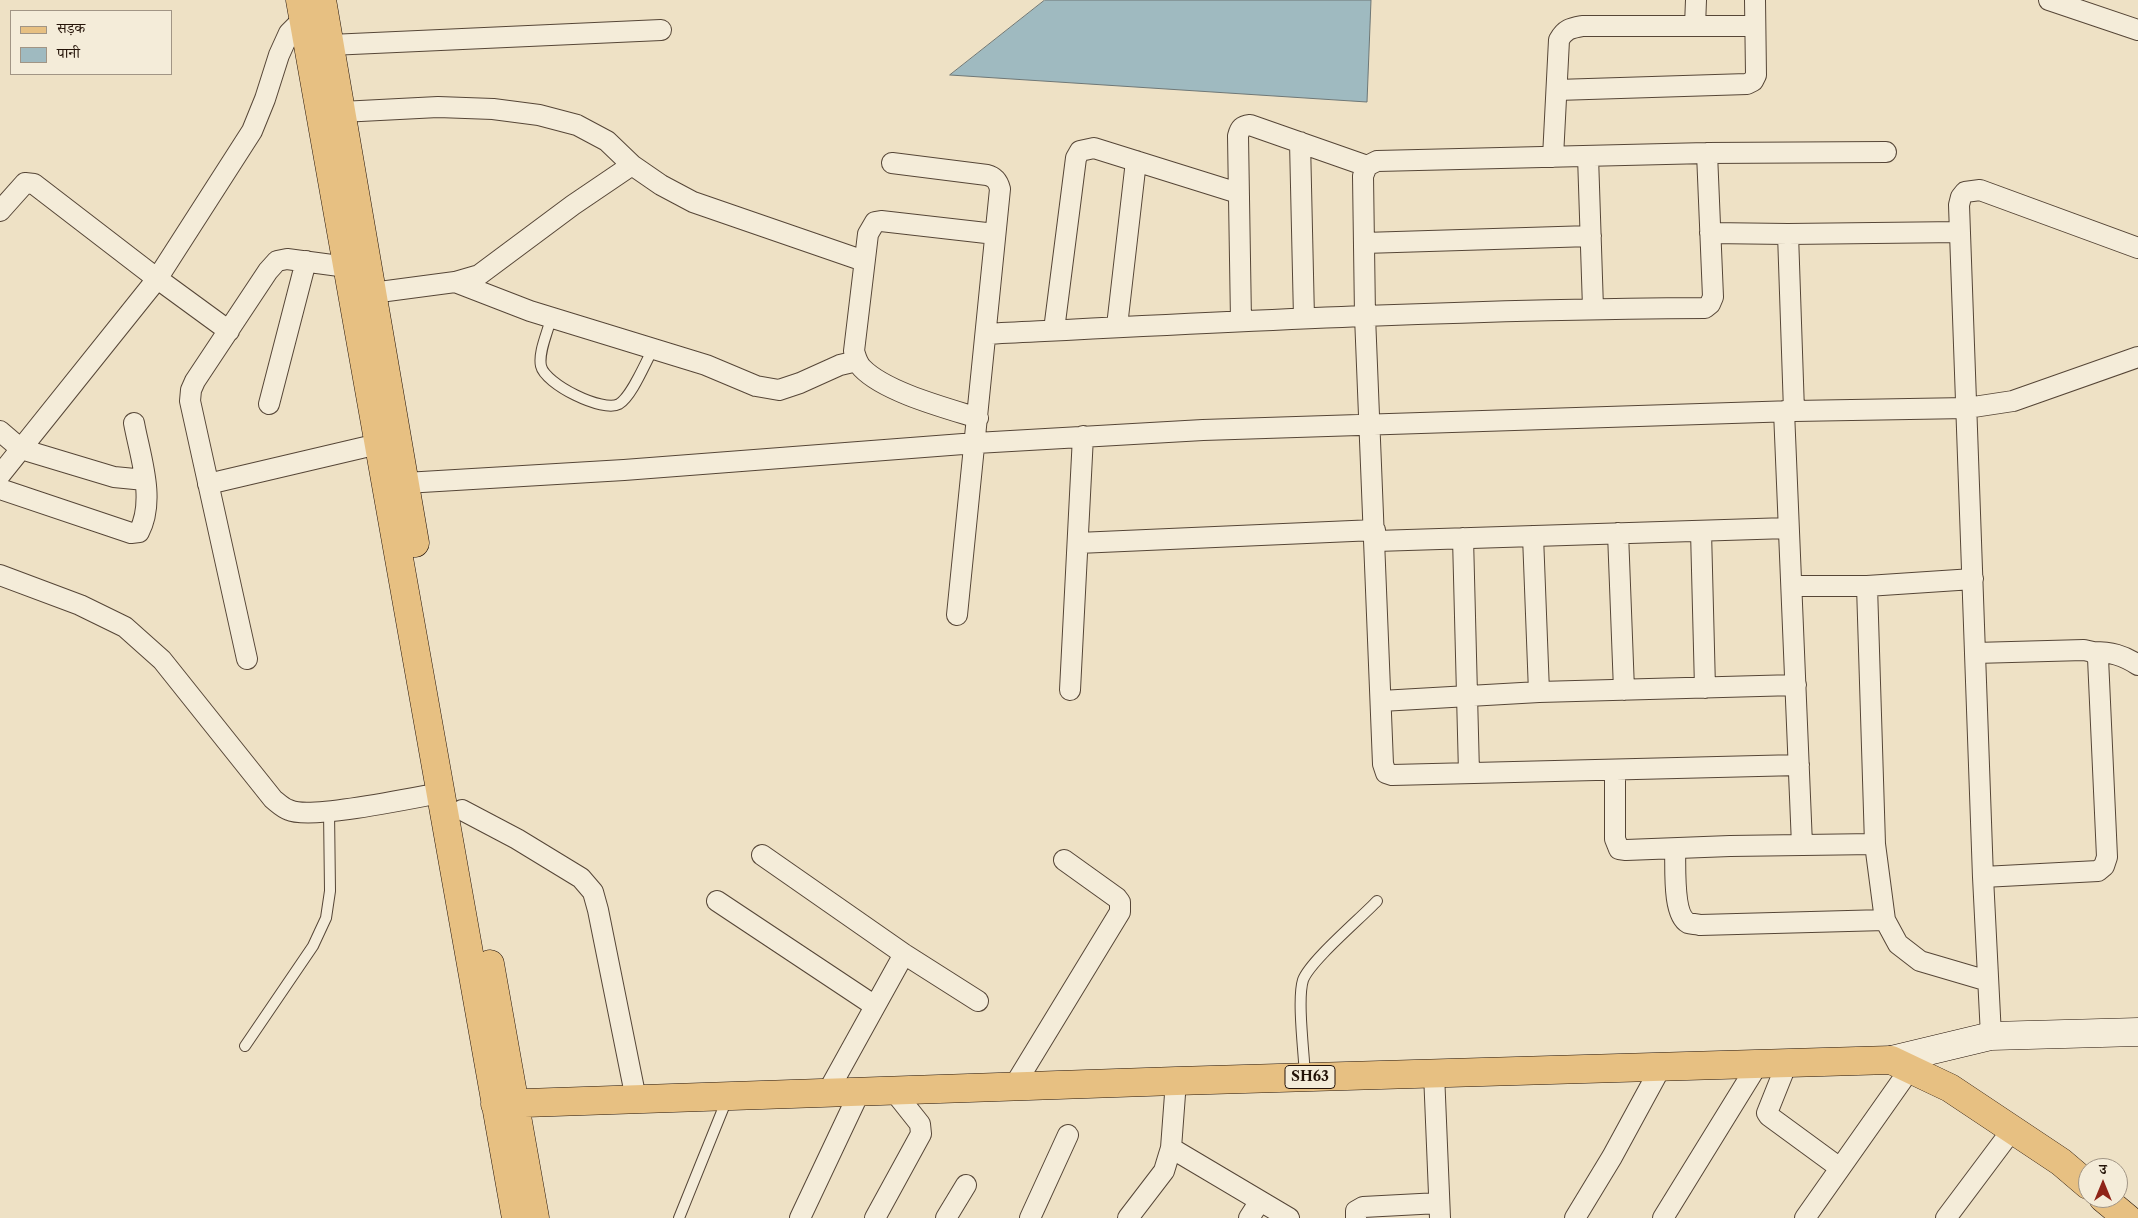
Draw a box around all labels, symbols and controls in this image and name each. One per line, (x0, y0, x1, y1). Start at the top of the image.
legend (10, 10, 172, 75)
text: सड़क (57, 18, 85, 37)
text: पानी (57, 43, 80, 62)
road number: SH63 (1285, 1066, 1335, 1088)
north arrow (2078, 1158, 2128, 1208)
text: उ (2099, 1160, 2107, 1178)

